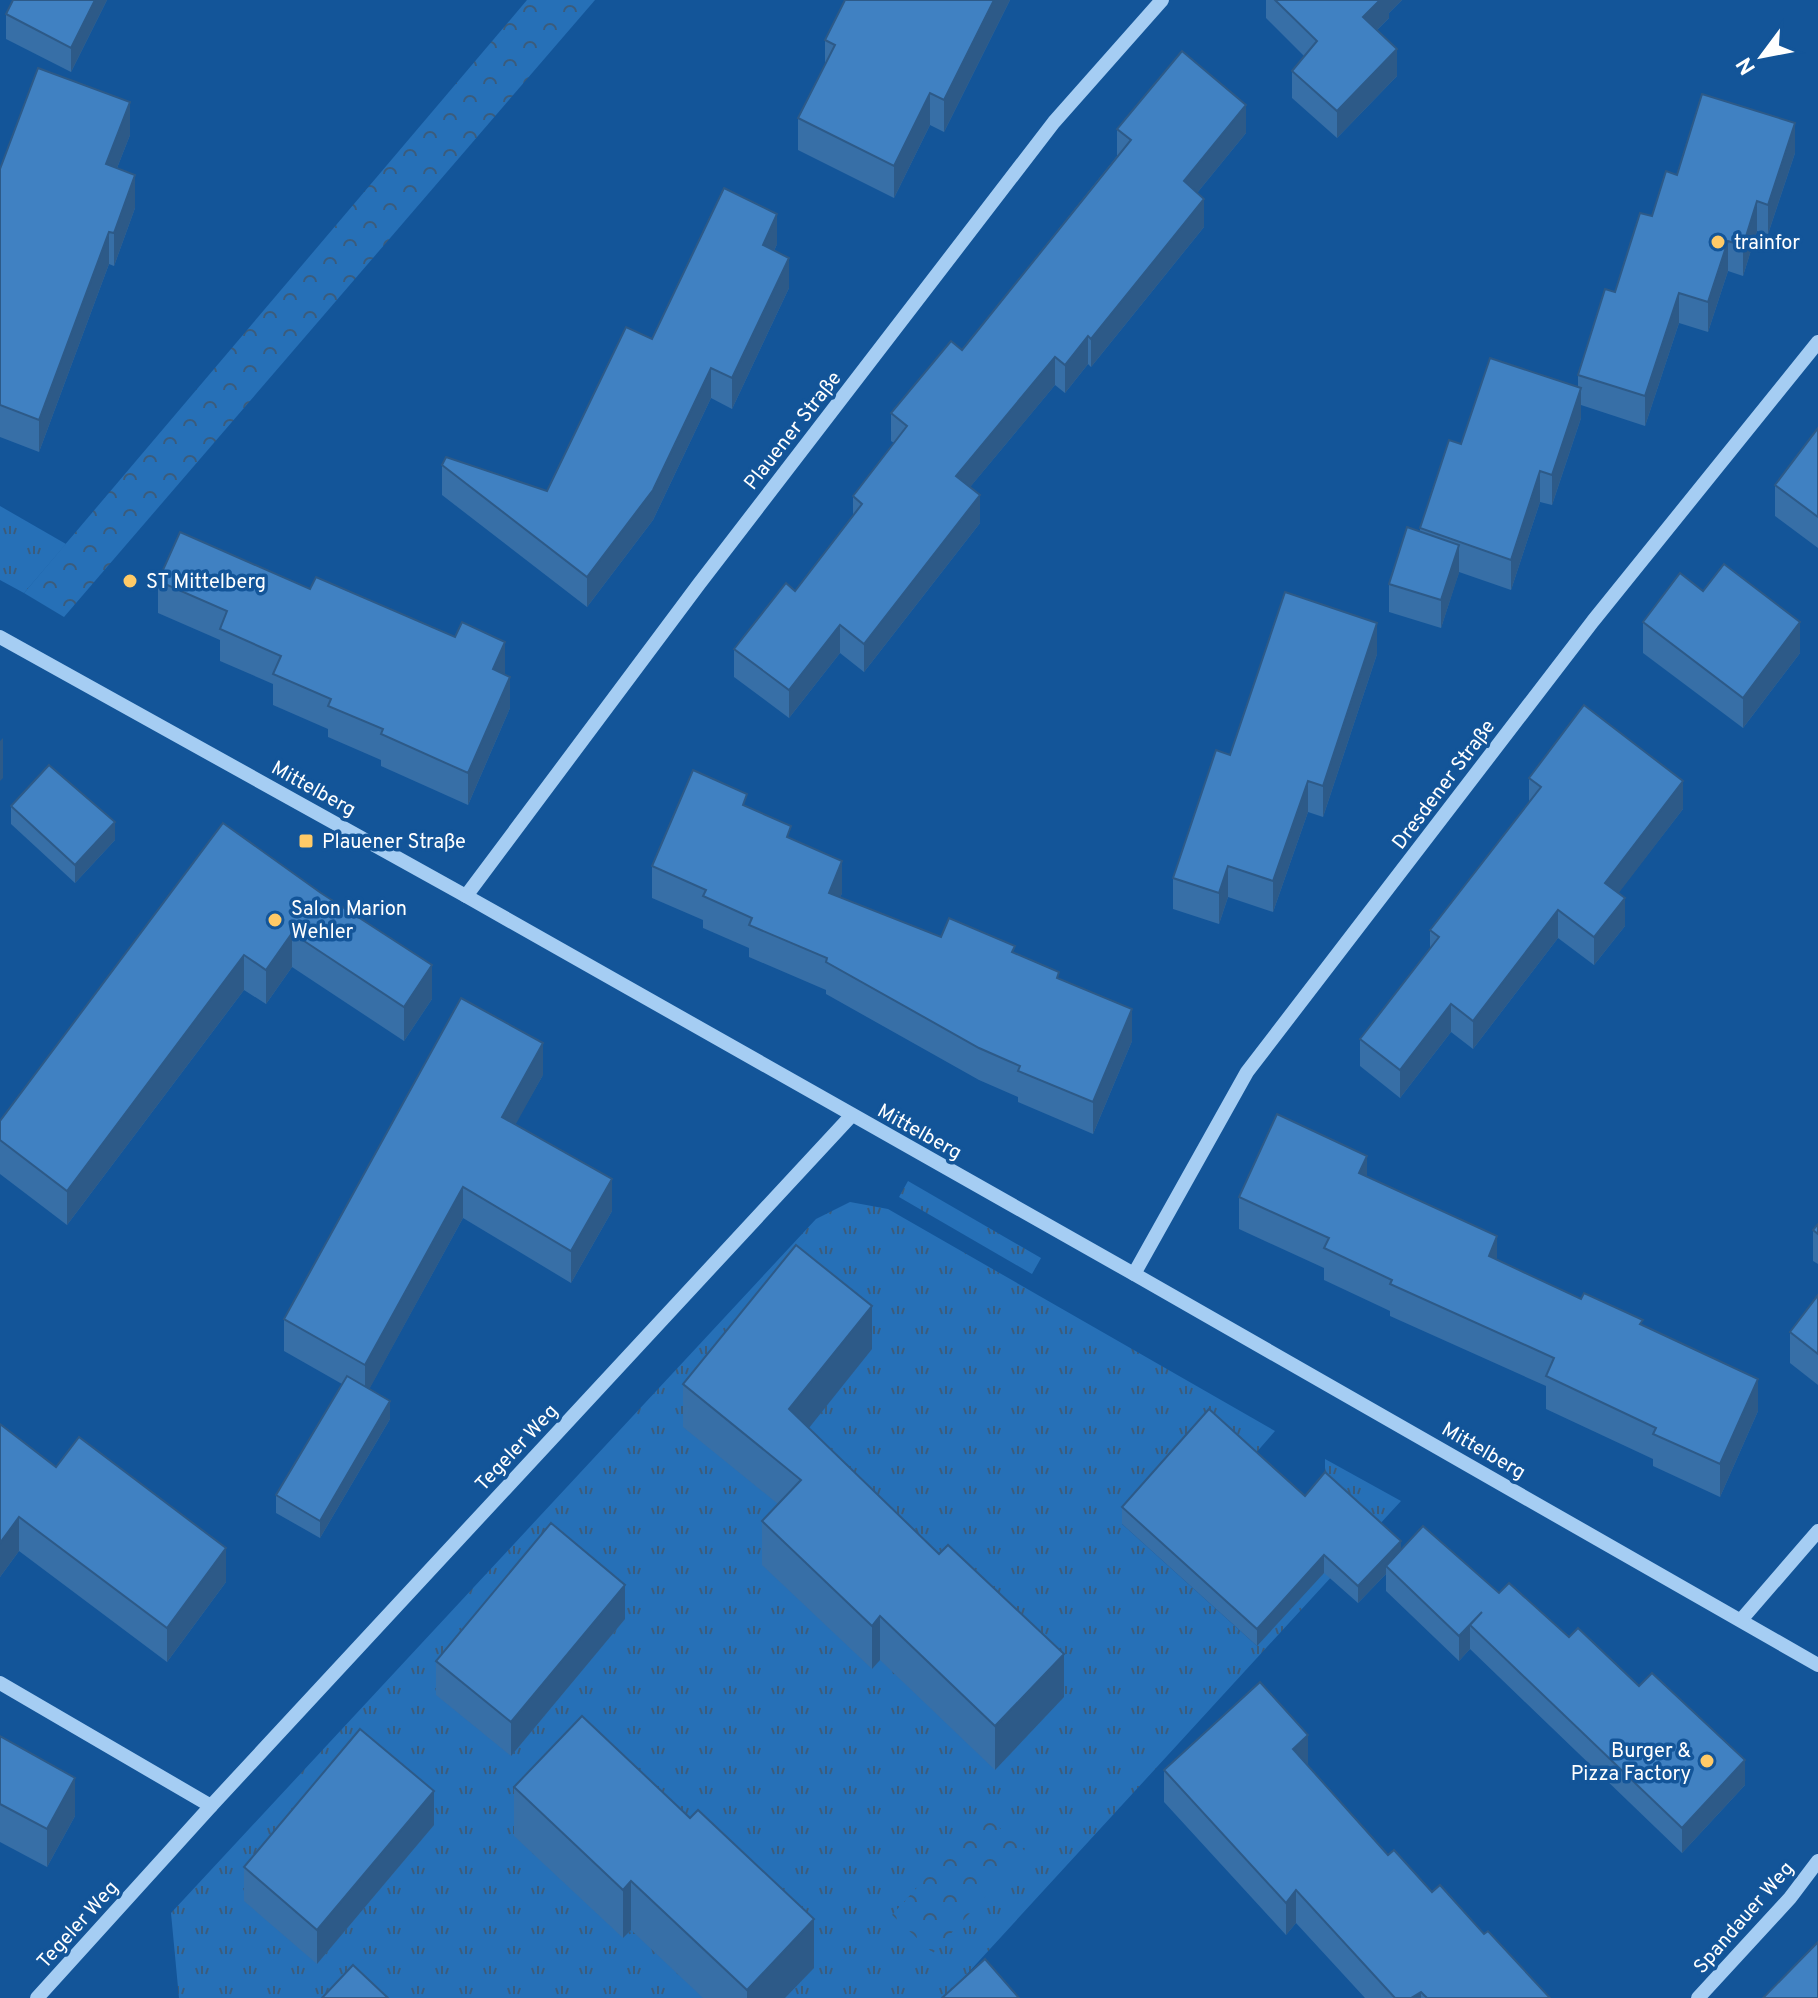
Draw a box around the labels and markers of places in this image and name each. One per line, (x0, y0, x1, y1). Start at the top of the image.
place label: trainfor (1734, 231, 1800, 257)
marker: trainfor (1709, 233, 1727, 251)
place label: ST Mittelberg (146, 570, 266, 596)
marker: ST Mittelberg (121, 572, 139, 590)
place label: Plauener Straße (322, 830, 466, 856)
marker: Plauener Straße (297, 832, 315, 850)
place label: Salon Marion Wehler (291, 897, 407, 946)
marker: Salon Marion Wehler (266, 911, 284, 929)
place label: Burger & Pizza Factory (1571, 1739, 1691, 1788)
marker: Burger & Pizza Factory (1698, 1752, 1716, 1770)

